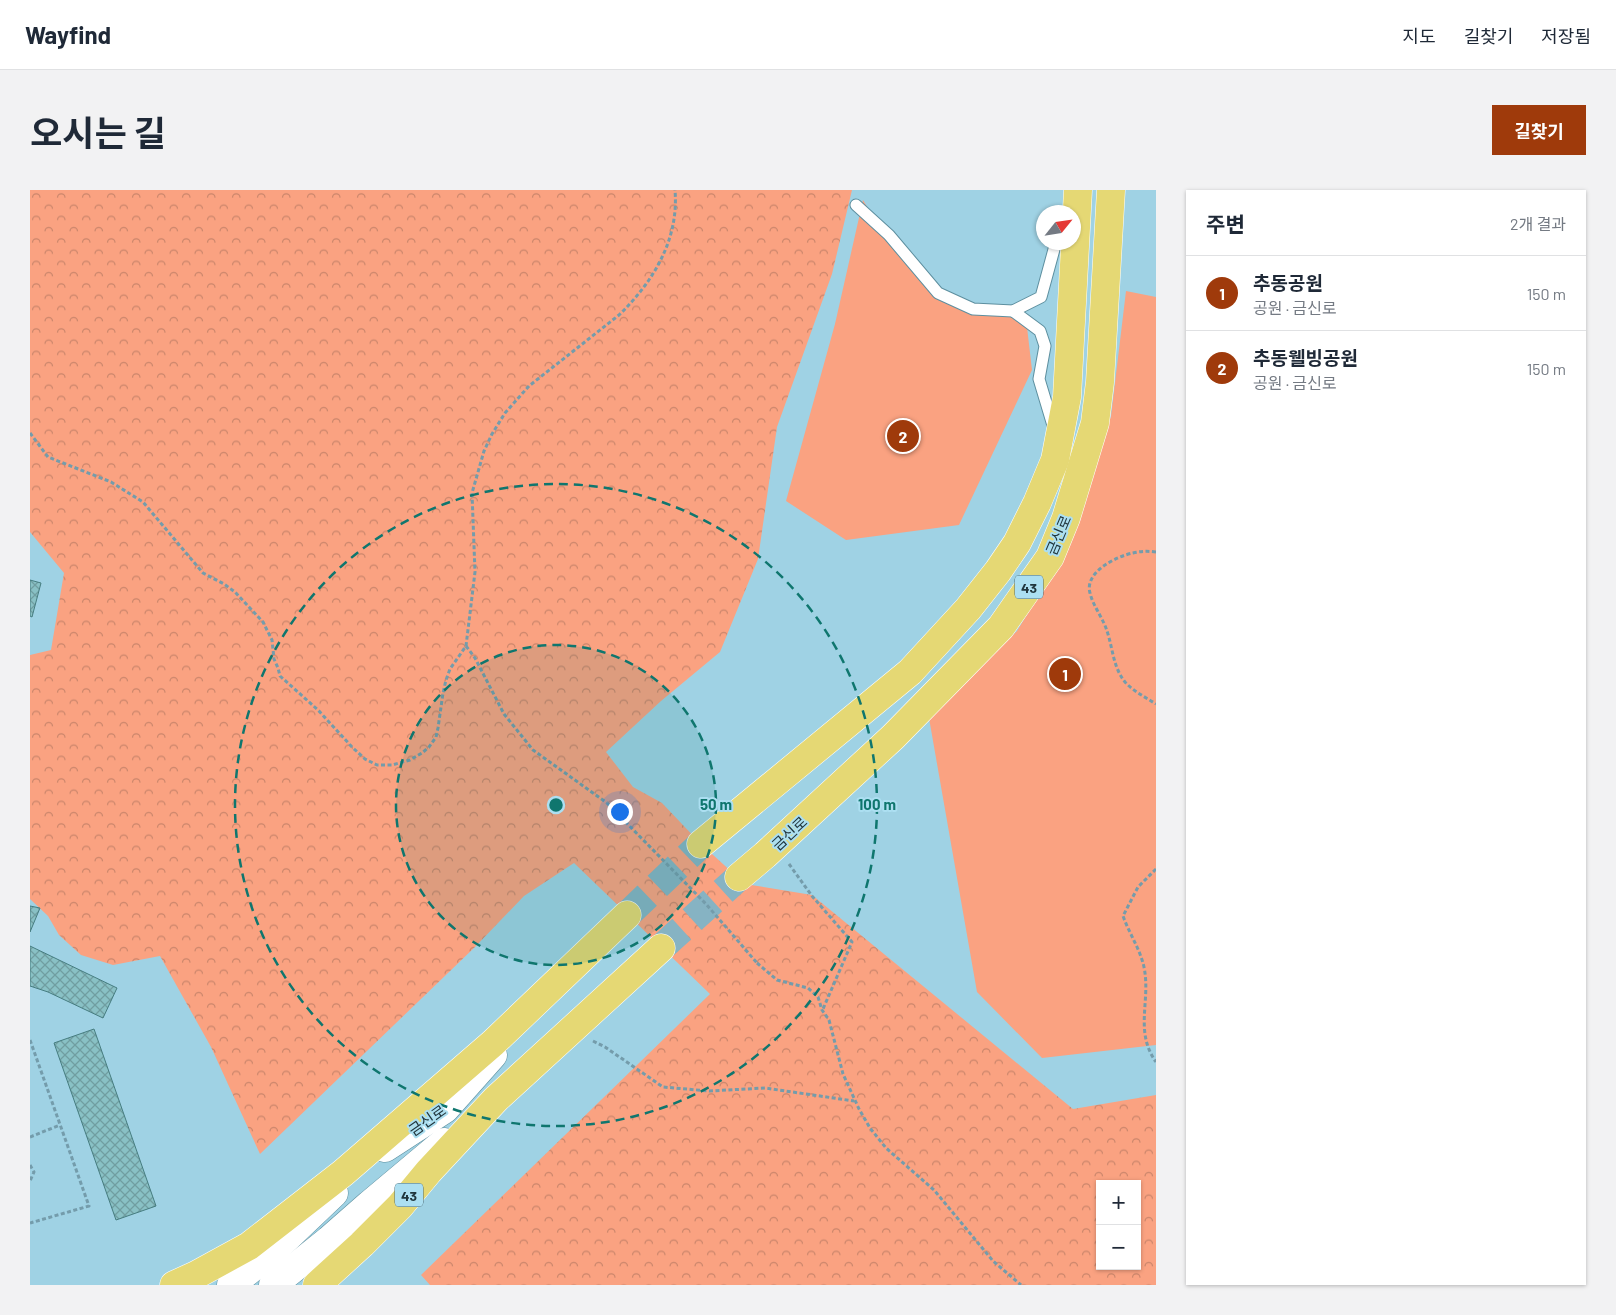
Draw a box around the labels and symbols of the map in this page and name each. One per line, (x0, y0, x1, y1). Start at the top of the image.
north arrow (1036, 205, 1081, 250)
pin: 2 (887, 417, 919, 455)
street label: 금신로 (1042, 512, 1074, 558)
road number: 43 (1015, 576, 1043, 598)
pin: 1 (1049, 655, 1081, 693)
text: 50 m (700, 795, 732, 813)
text: 100 m (858, 795, 896, 813)
centre of rings (547, 796, 565, 814)
your location (607, 799, 633, 825)
street label: 금신로 (768, 812, 810, 854)
street label: 금신로 (405, 1101, 449, 1139)
road number: 43 (395, 1184, 423, 1206)

